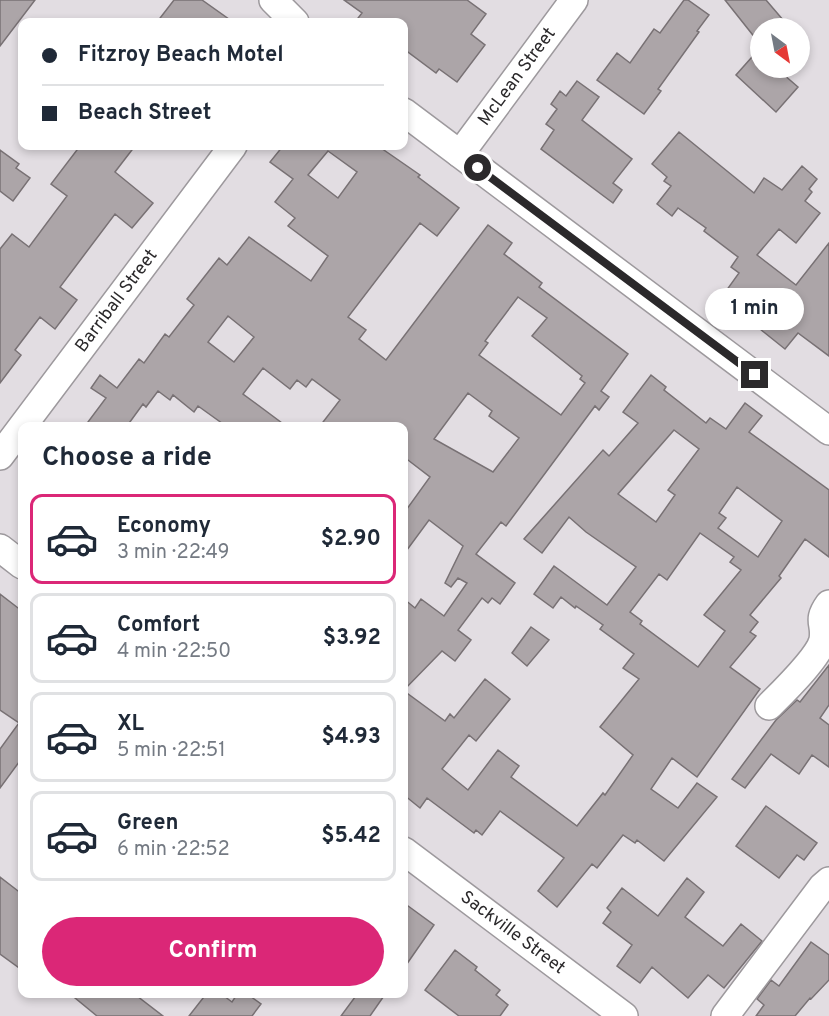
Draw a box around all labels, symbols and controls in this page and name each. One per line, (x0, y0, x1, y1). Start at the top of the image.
north arrow (750, 18, 810, 78)
map controls (750, 18, 810, 78)
street label: McLean Street (473, 23, 561, 131)
text: Fitzroy Beach Motel (78, 42, 284, 69)
text: Beach Street (78, 100, 211, 127)
route start (464, 154, 491, 181)
street label: Barriball Street (70, 245, 163, 357)
callout: 1 min (706, 288, 804, 330)
text: 1 min (730, 296, 779, 322)
route end (741, 361, 768, 388)
text: Choose a ride (42, 441, 212, 475)
icon: car (45, 512, 99, 566)
text: Economy (117, 513, 211, 540)
text: $2.90 (321, 526, 381, 553)
text: 3 min · 22:49 (117, 540, 229, 566)
icon: car (45, 611, 99, 665)
text: Comfort (117, 612, 200, 639)
text: $3.92 (323, 625, 381, 652)
text: 4 min · 22:50 (117, 639, 231, 665)
icon: car (45, 710, 99, 764)
text: XL (117, 711, 144, 738)
text: $4.93 (322, 724, 381, 751)
text: 5 min · 22:51 (117, 738, 226, 764)
icon: car (45, 809, 99, 863)
text: Green (117, 810, 179, 837)
text: $5.42 (321, 823, 381, 850)
text: 6 min · 22:52 (117, 837, 230, 863)
street label: Sackville Street (456, 886, 570, 979)
button: Confirm (42, 917, 384, 986)

